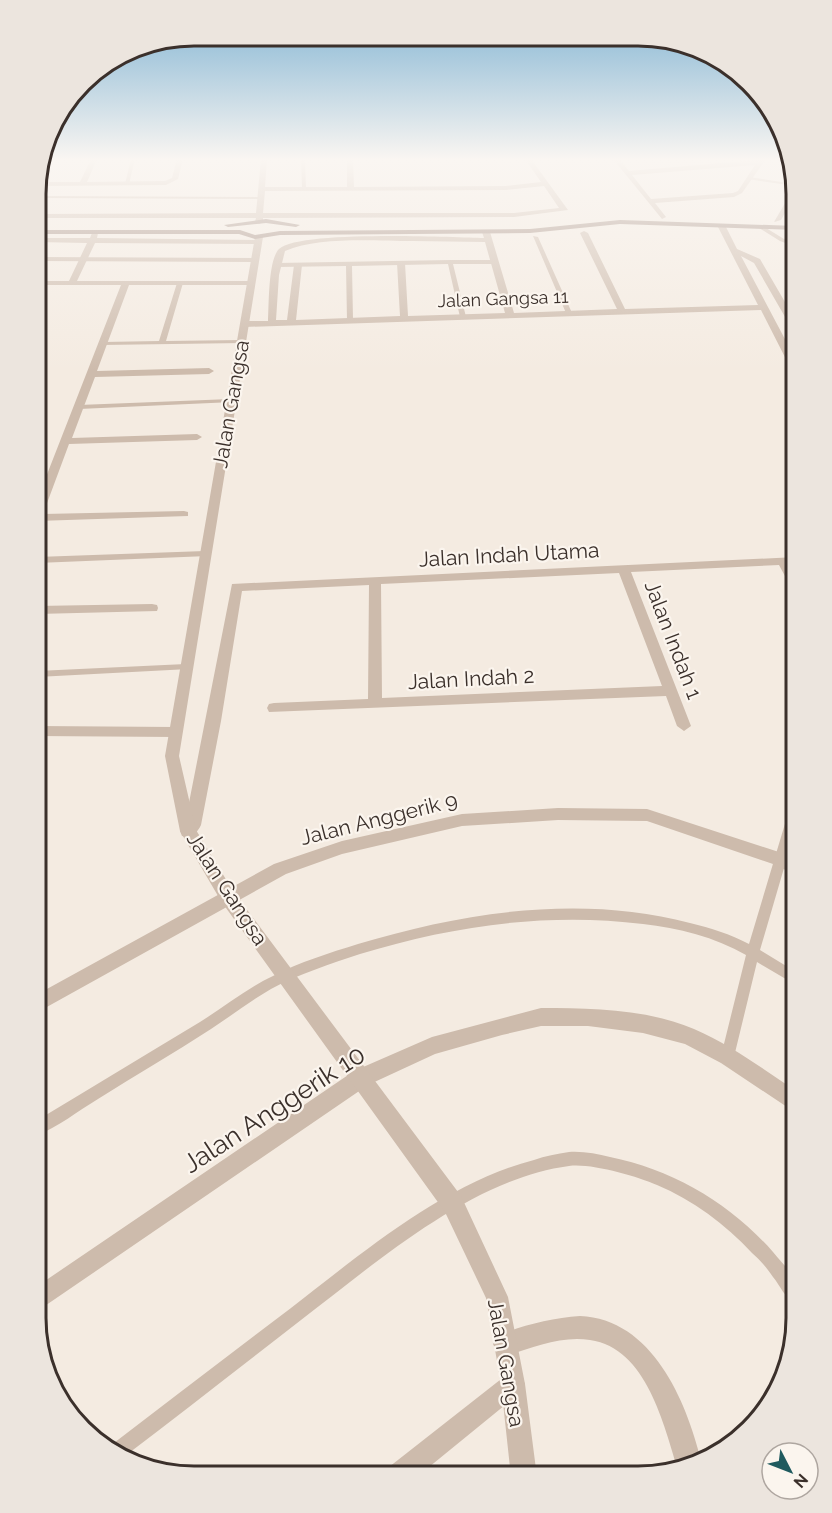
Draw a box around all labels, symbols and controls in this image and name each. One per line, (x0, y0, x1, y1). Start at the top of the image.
street label: Jalan Gangsa 11 (437, 286, 569, 311)
street label: Jalan Gangsa (207, 338, 254, 470)
street label: Jalan Indah Utama (418, 537, 600, 572)
street label: Jalan Indah 1 (639, 577, 707, 703)
street label: Jalan Indah 2 (407, 663, 535, 694)
street label: Jalan Anggerik 9 (298, 787, 460, 850)
street label: Jalan Gangsa (182, 828, 273, 950)
street label: Jalan Anggerik 10 (177, 1039, 371, 1179)
street label: Jalan Gangsa (483, 1297, 530, 1429)
north arrow (760, 1441, 820, 1501)
text: N (790, 1470, 812, 1492)

